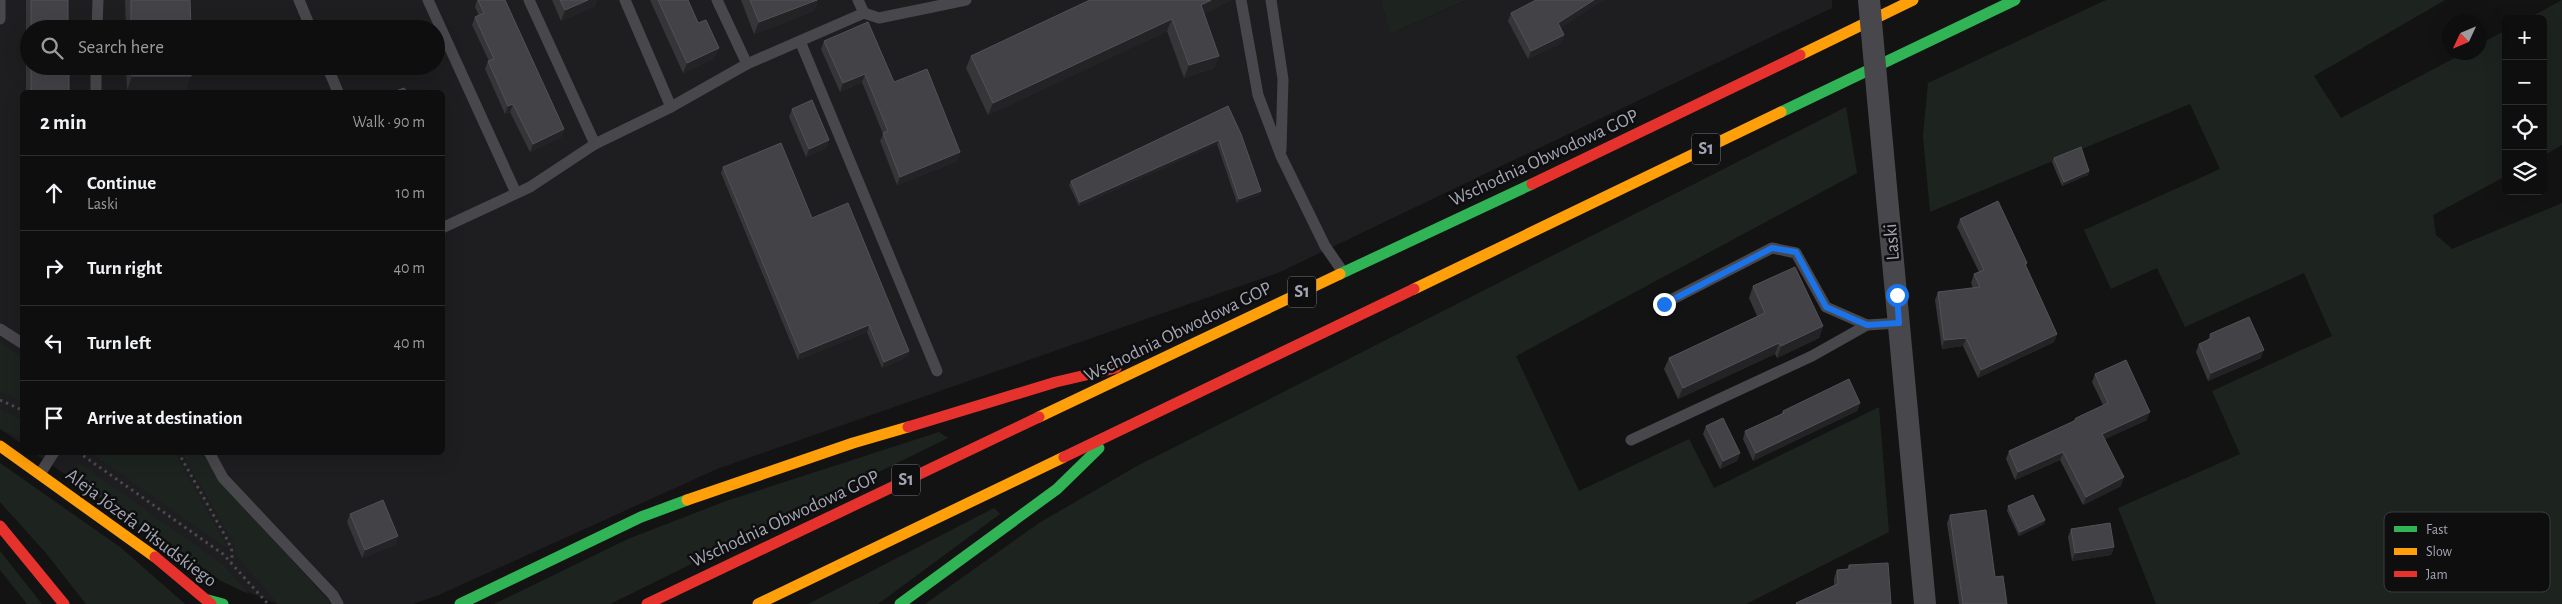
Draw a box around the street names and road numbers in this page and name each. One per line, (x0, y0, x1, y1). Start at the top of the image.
street label: Wschodnia Obwodowa GOP (1447, 106, 1641, 210)
road number: S1 (1692, 134, 1720, 164)
street label: Laski (1881, 223, 1903, 261)
road number: S1 (1288, 276, 1316, 308)
street label: Wschodnia Obwodowa GOP (1081, 278, 1275, 386)
road number: S1 (892, 464, 920, 496)
street label: Aleja Józefa Piłsudskiego (62, 465, 220, 591)
street label: Wschodnia Obwodowa GOP (688, 467, 882, 571)

